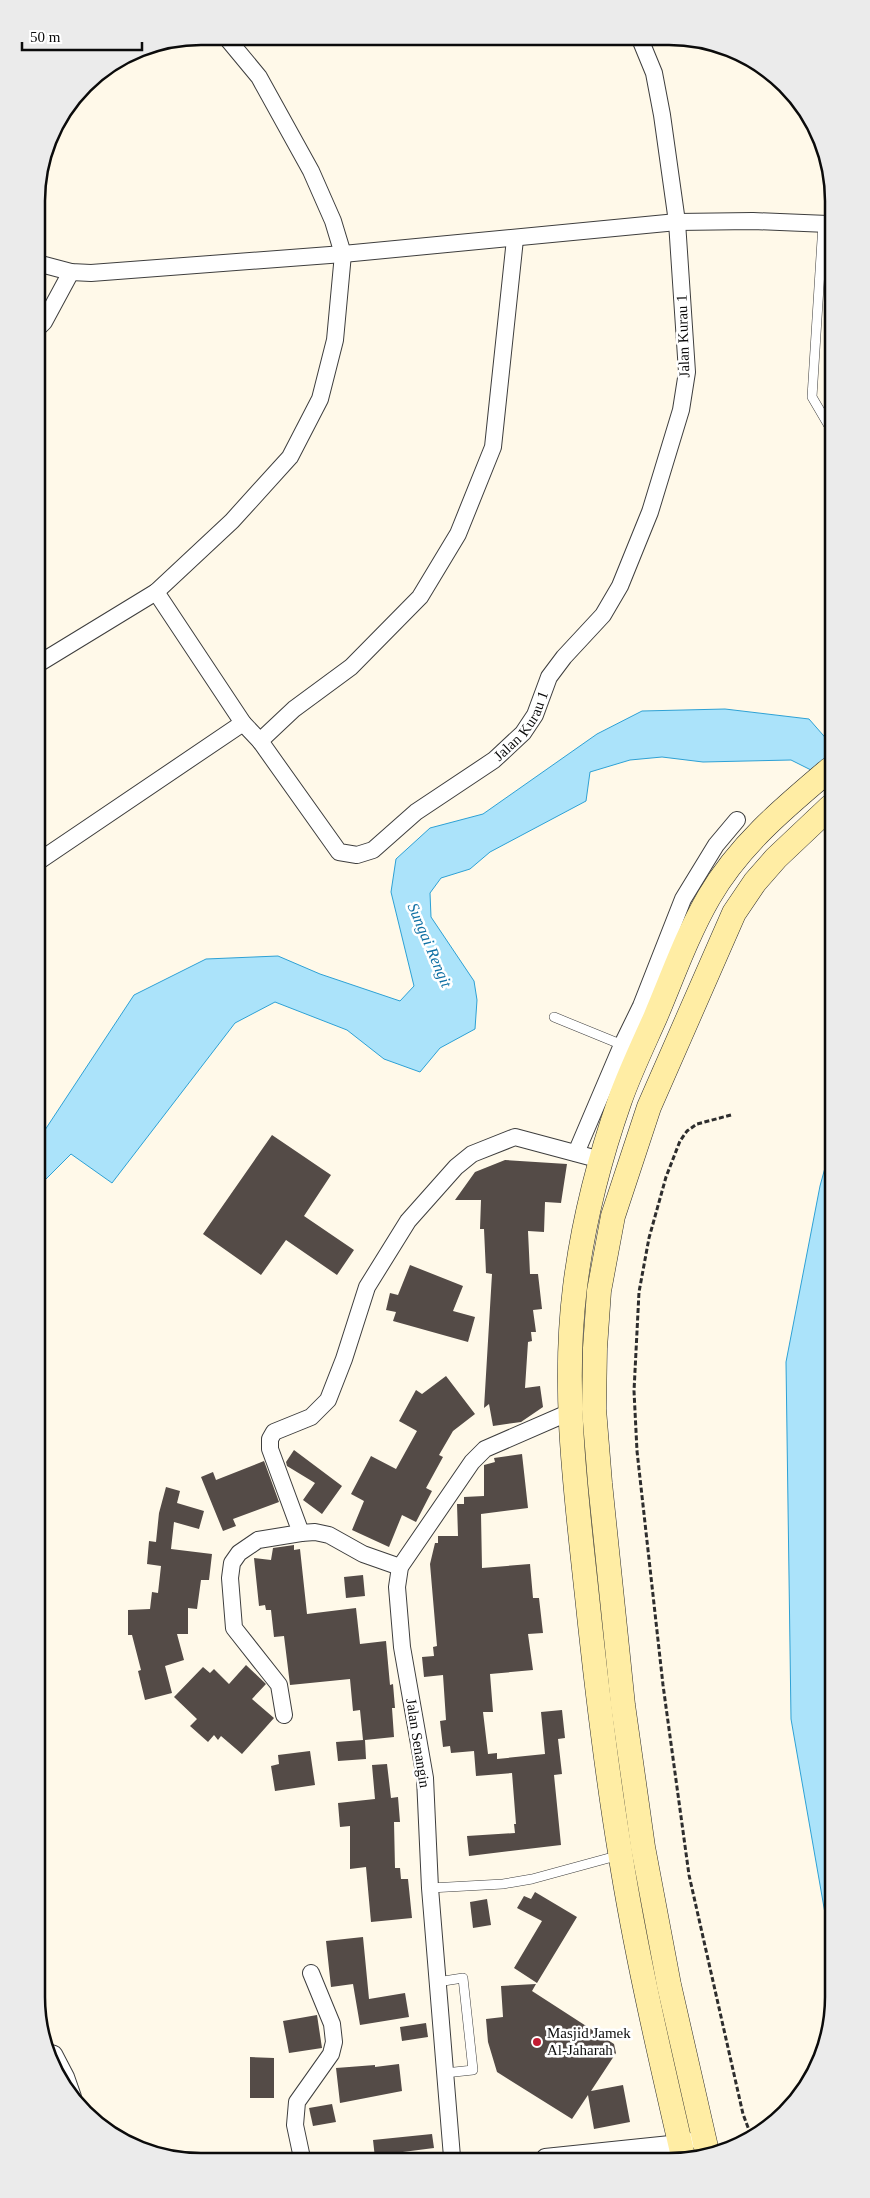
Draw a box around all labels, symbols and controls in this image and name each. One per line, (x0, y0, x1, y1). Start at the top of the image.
scale bar (22, 20, 142, 52)
text: 50 m (30, 29, 61, 45)
street label: Jalan Kurau 1 (674, 294, 692, 378)
street label: Jalan Kurau 1 (491, 689, 551, 764)
water label: Sungai Rengit (404, 900, 456, 991)
street label: Jalan Senangin (403, 1697, 433, 1789)
place label: Masjid Jamek Al-Jaharah (547, 2025, 631, 2058)
marker: Masjid Jamek Al-Jaharah (531, 2036, 543, 2048)

